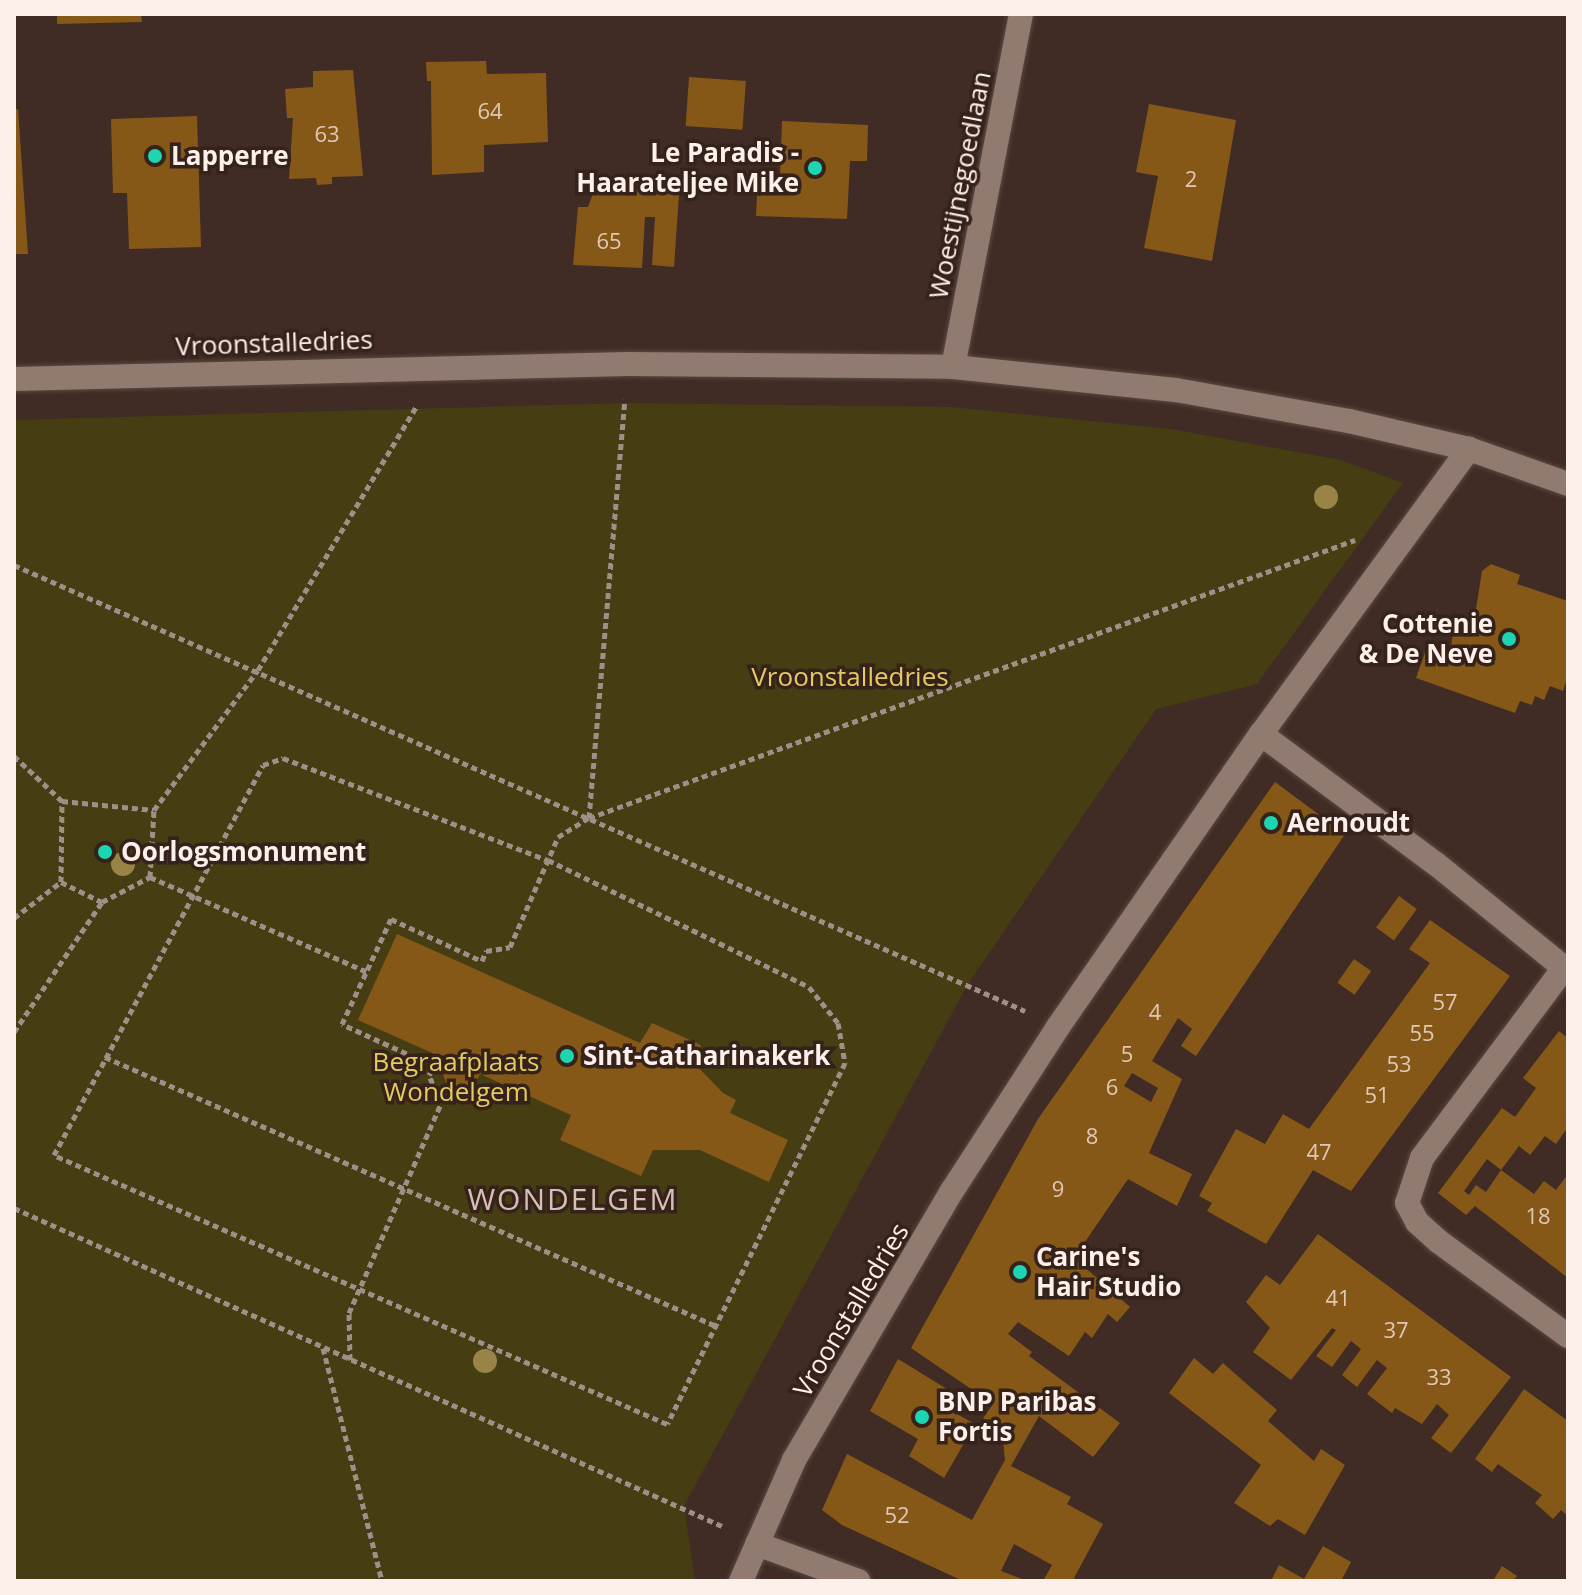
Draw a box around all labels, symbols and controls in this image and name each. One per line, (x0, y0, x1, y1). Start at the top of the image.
street label: Woestijnegoedlaan (923, 69, 997, 301)
house number: 64 (477, 98, 503, 124)
house number: 63 (314, 121, 340, 147)
place label: Le Paradis - Haarateljee Mike (576, 137, 799, 198)
place label: Lapperre (171, 140, 289, 172)
marker: Lapperre (146, 147, 164, 165)
marker: Le Paradis - Haarateljee Mike (806, 159, 824, 177)
house number: 2 (1185, 166, 1197, 192)
house number: 65 (596, 228, 622, 254)
street label: Vroonstalledries (175, 324, 373, 362)
place label: Cottenie & De Neve (1359, 608, 1493, 670)
marker: Cottenie & De Neve (1500, 630, 1518, 648)
park label: Vroonstalledries (751, 661, 949, 693)
place label: Aernoudt (1287, 807, 1410, 839)
marker: Aernoudt (1262, 814, 1280, 832)
place label: Oorlogsmonument (121, 836, 366, 868)
marker: Oorlogsmonument (96, 843, 114, 861)
house number: 57 (1432, 989, 1458, 1015)
house number: 4 (1149, 999, 1161, 1025)
house number: 55 (1409, 1020, 1435, 1046)
place label: Sint-Catharinakerk (583, 1040, 830, 1072)
house number: 5 (1121, 1041, 1133, 1067)
park label: Begraafplaats Wondelgem (373, 1046, 539, 1108)
marker: Sint-Catharinakerk (558, 1047, 576, 1065)
house number: 53 (1386, 1051, 1412, 1077)
house number: 6 (1106, 1074, 1118, 1100)
house number: 51 (1364, 1082, 1390, 1108)
house number: 8 (1086, 1123, 1098, 1149)
house number: 47 (1306, 1139, 1332, 1165)
house number: 9 (1052, 1176, 1064, 1202)
district label: WONDELGEM (467, 1181, 679, 1217)
house number: 18 (1525, 1203, 1551, 1229)
street label: Vroonstalledries (787, 1217, 915, 1403)
place label: Carine's Hair Studio (1036, 1241, 1181, 1302)
marker: Carine's Hair Studio (1011, 1263, 1029, 1281)
house number: 41 (1325, 1285, 1351, 1311)
house number: 37 (1383, 1317, 1409, 1343)
house number: 33 (1426, 1364, 1452, 1390)
place label: BNP Paribas Fortis (938, 1386, 1097, 1448)
marker: BNP Paribas Fortis (913, 1408, 931, 1426)
house number: 52 (884, 1502, 910, 1528)

